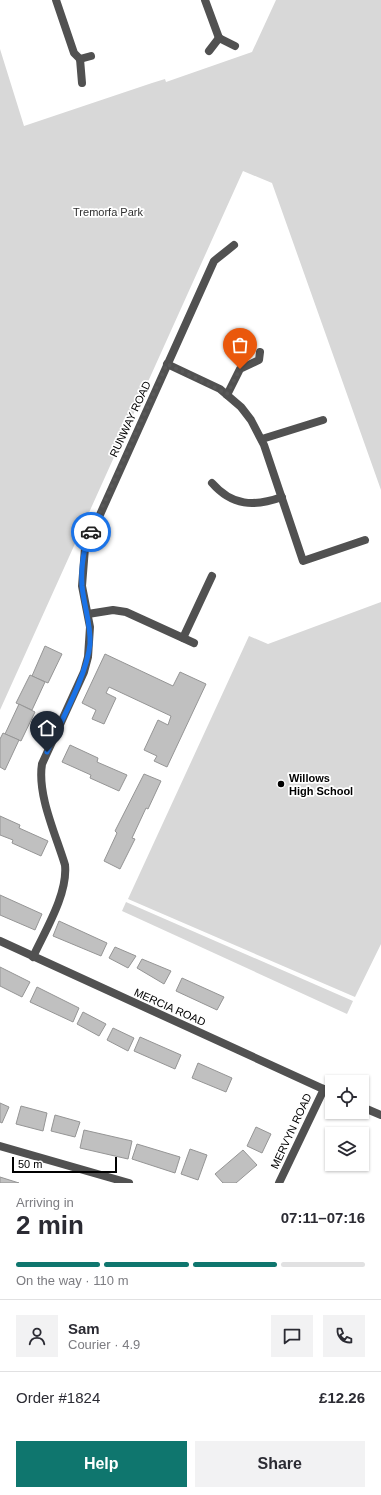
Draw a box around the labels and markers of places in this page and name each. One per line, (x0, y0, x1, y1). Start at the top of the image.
pin (223, 328, 257, 369)
pin (30, 711, 64, 752)
place label: Willows High School (289, 772, 353, 797)
marker: Willows High School (276, 779, 286, 789)

